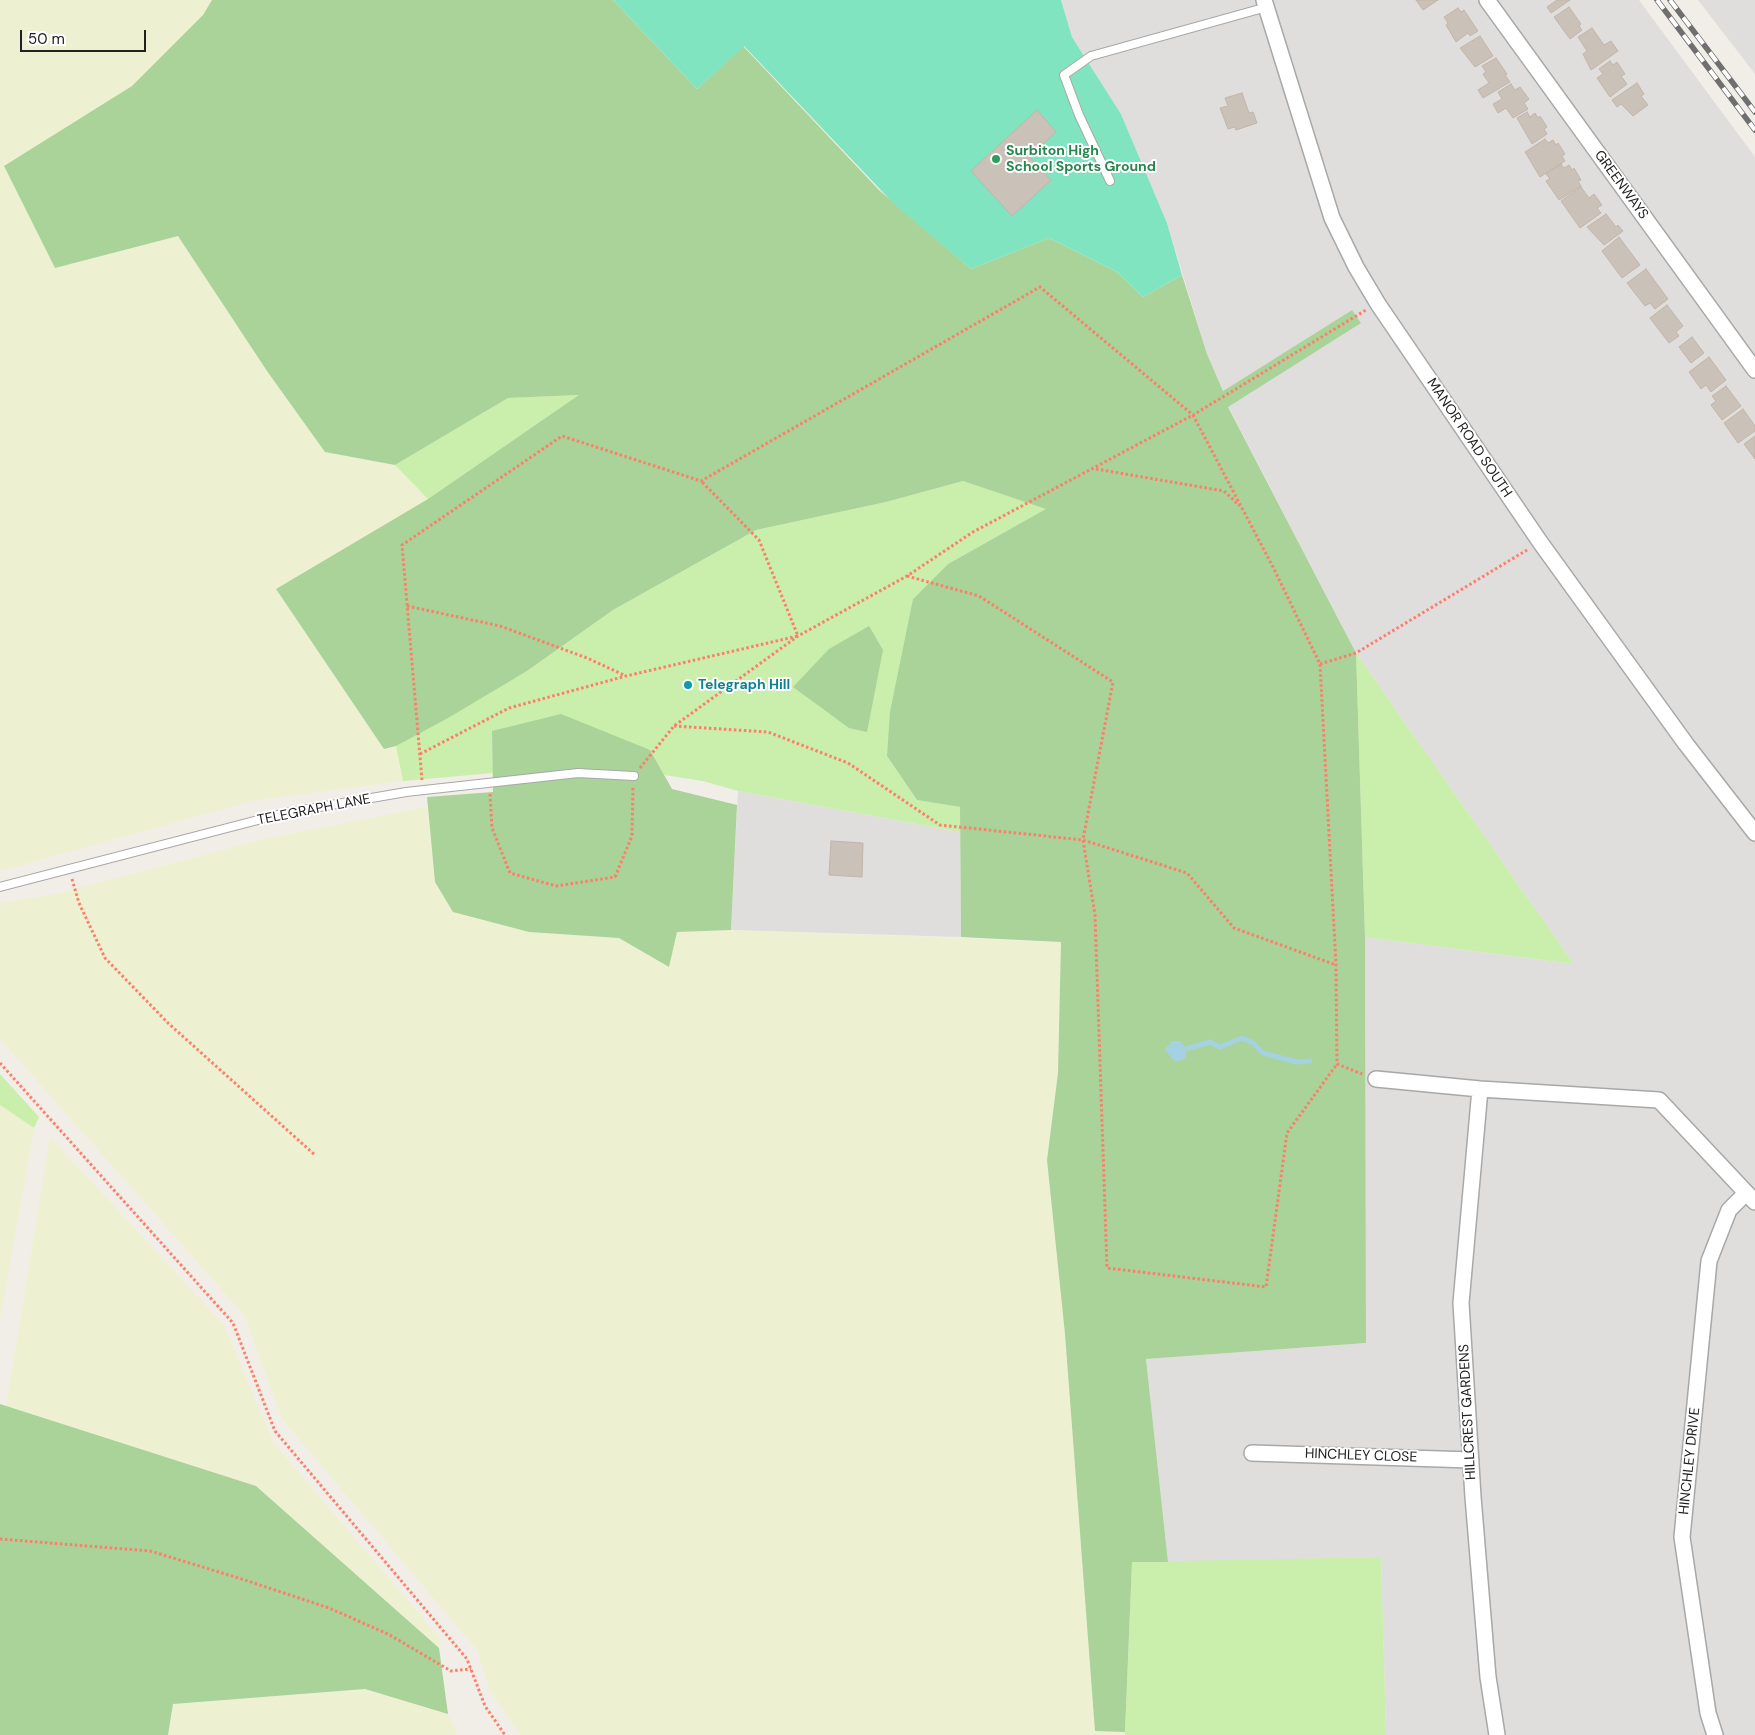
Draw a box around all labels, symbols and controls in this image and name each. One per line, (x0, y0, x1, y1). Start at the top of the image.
scale bar (22, 20, 149, 52)
text: 50 m (28, 29, 65, 49)
place label: Surbiton High School Sports Ground (1006, 143, 1156, 176)
street label: GREENWAYS (1590, 147, 1652, 223)
marker: Surbiton High School Sports Ground (990, 153, 1002, 165)
street label: MANOR ROAD SOUTH (1423, 375, 1515, 501)
place label: Telegraph Hill (698, 677, 790, 693)
marker: Telegraph Hill (682, 679, 694, 691)
street label: TELEGRAPH LANE (256, 791, 372, 829)
street label: HILLCREST GARDENS (1456, 1344, 1480, 1480)
street label: HINCHLEY DRIVE (1676, 1407, 1704, 1515)
street label: HINCHLEY CLOSE (1304, 1446, 1418, 1466)

